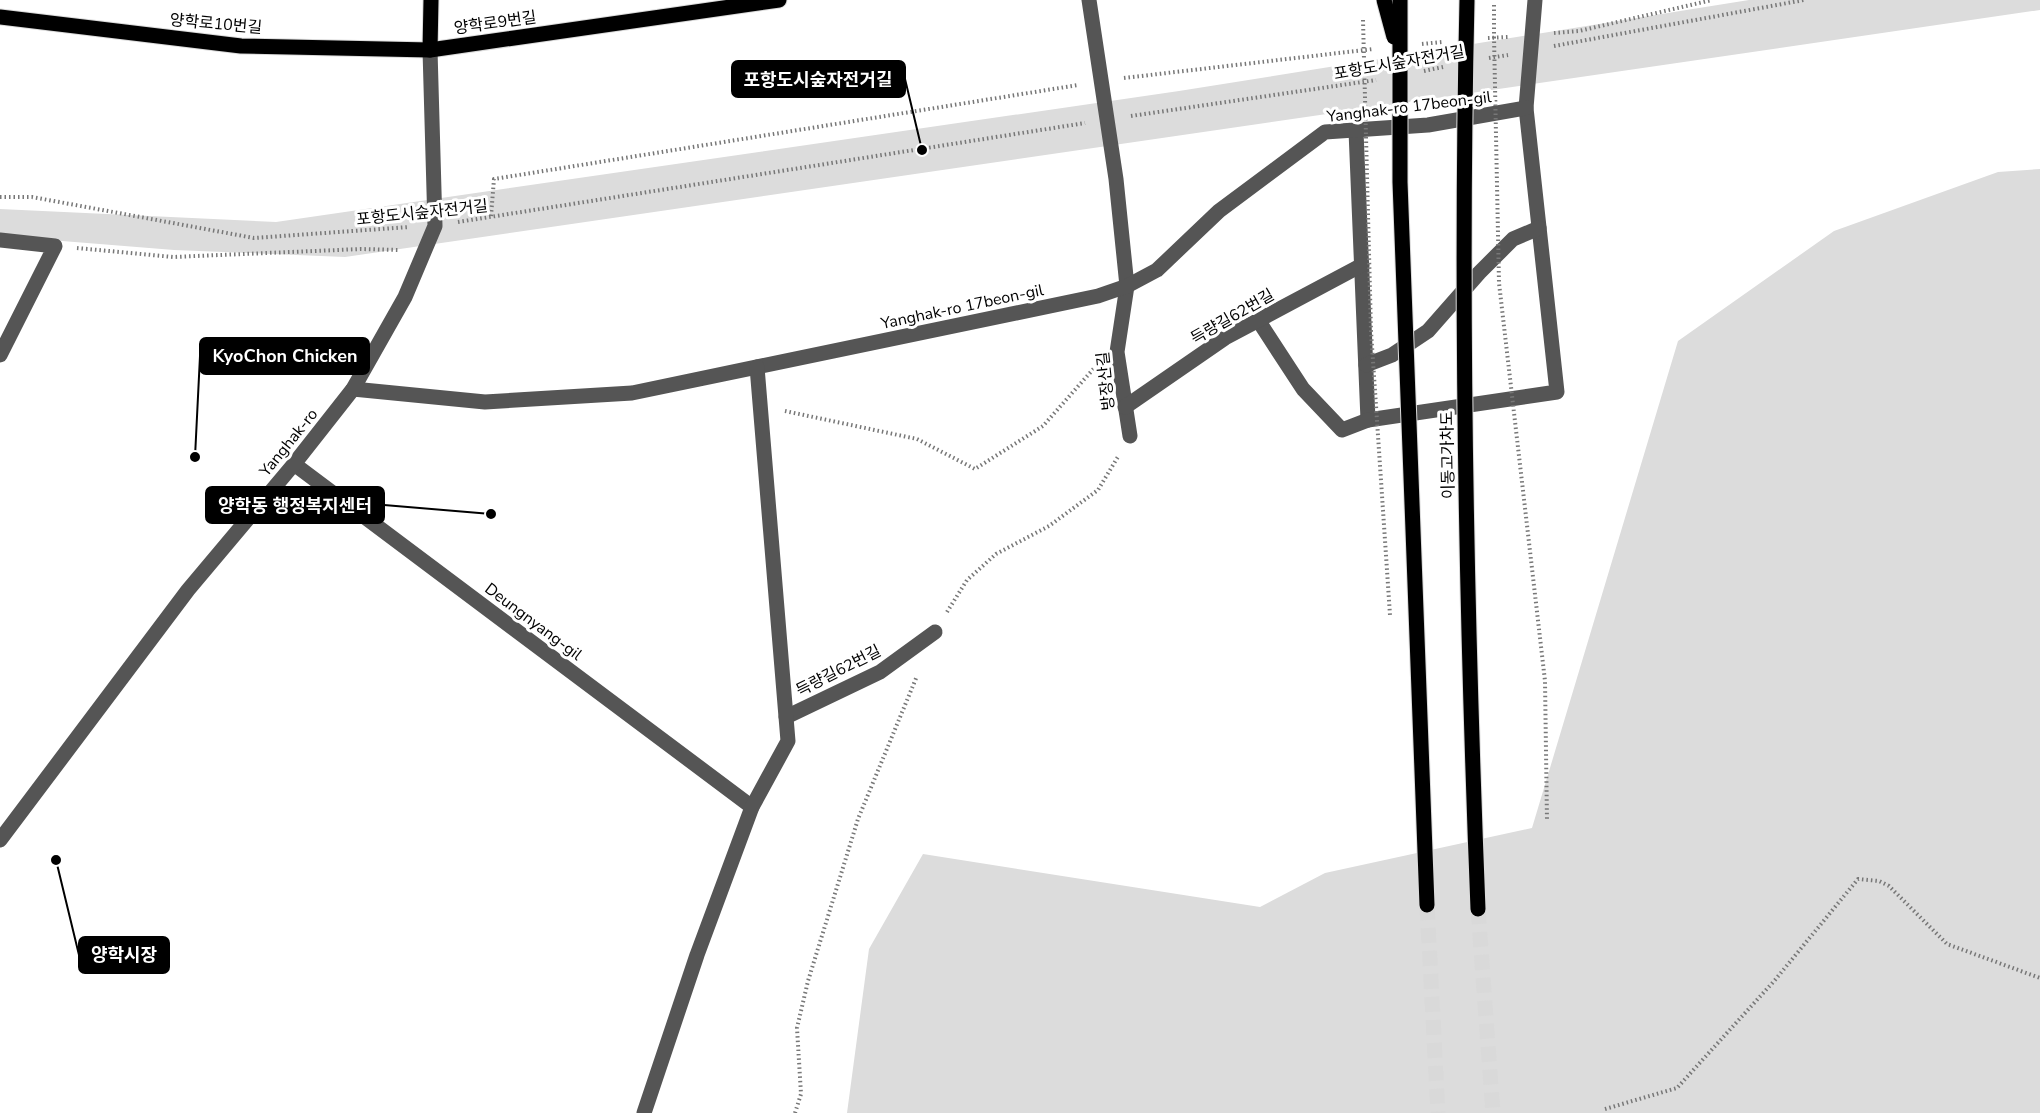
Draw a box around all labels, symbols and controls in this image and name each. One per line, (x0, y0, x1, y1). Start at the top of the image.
street label: 양학로9번길 (452, 6, 538, 40)
street label: 양학로10번길 (169, 9, 263, 39)
street label: 포항도시숲자전거길 (1332, 41, 1466, 85)
callout: 포항도시숲자전거길 (732, 61, 905, 97)
text: 포항도시숲자전거길 (743, 68, 893, 92)
street label: Yanghak-ro 17beon-gil (1325, 86, 1493, 128)
street label: 포항도시숲자전거길 (355, 195, 489, 231)
street label: Yanghak-ro 17beon-gil (878, 279, 1046, 335)
street label: 득량길62번길 (1187, 284, 1278, 350)
callout: KyoChon Chicken (200, 338, 369, 374)
text: KyoChon Chicken (212, 344, 358, 368)
street label: 방장산길 (1092, 350, 1120, 411)
street label: Yanghak-ro (254, 404, 323, 482)
street label: 이동고가차도 (1436, 410, 1460, 499)
callout: 양학동 행정복지센터 (206, 487, 384, 523)
text: 양학동 행정복지센터 (218, 494, 372, 518)
street label: Deungnyang-gil (480, 578, 587, 666)
street label: 득량길62번길 (792, 640, 885, 702)
callout: 양학시장 (79, 937, 169, 973)
text: 양학시장 (91, 943, 158, 967)

